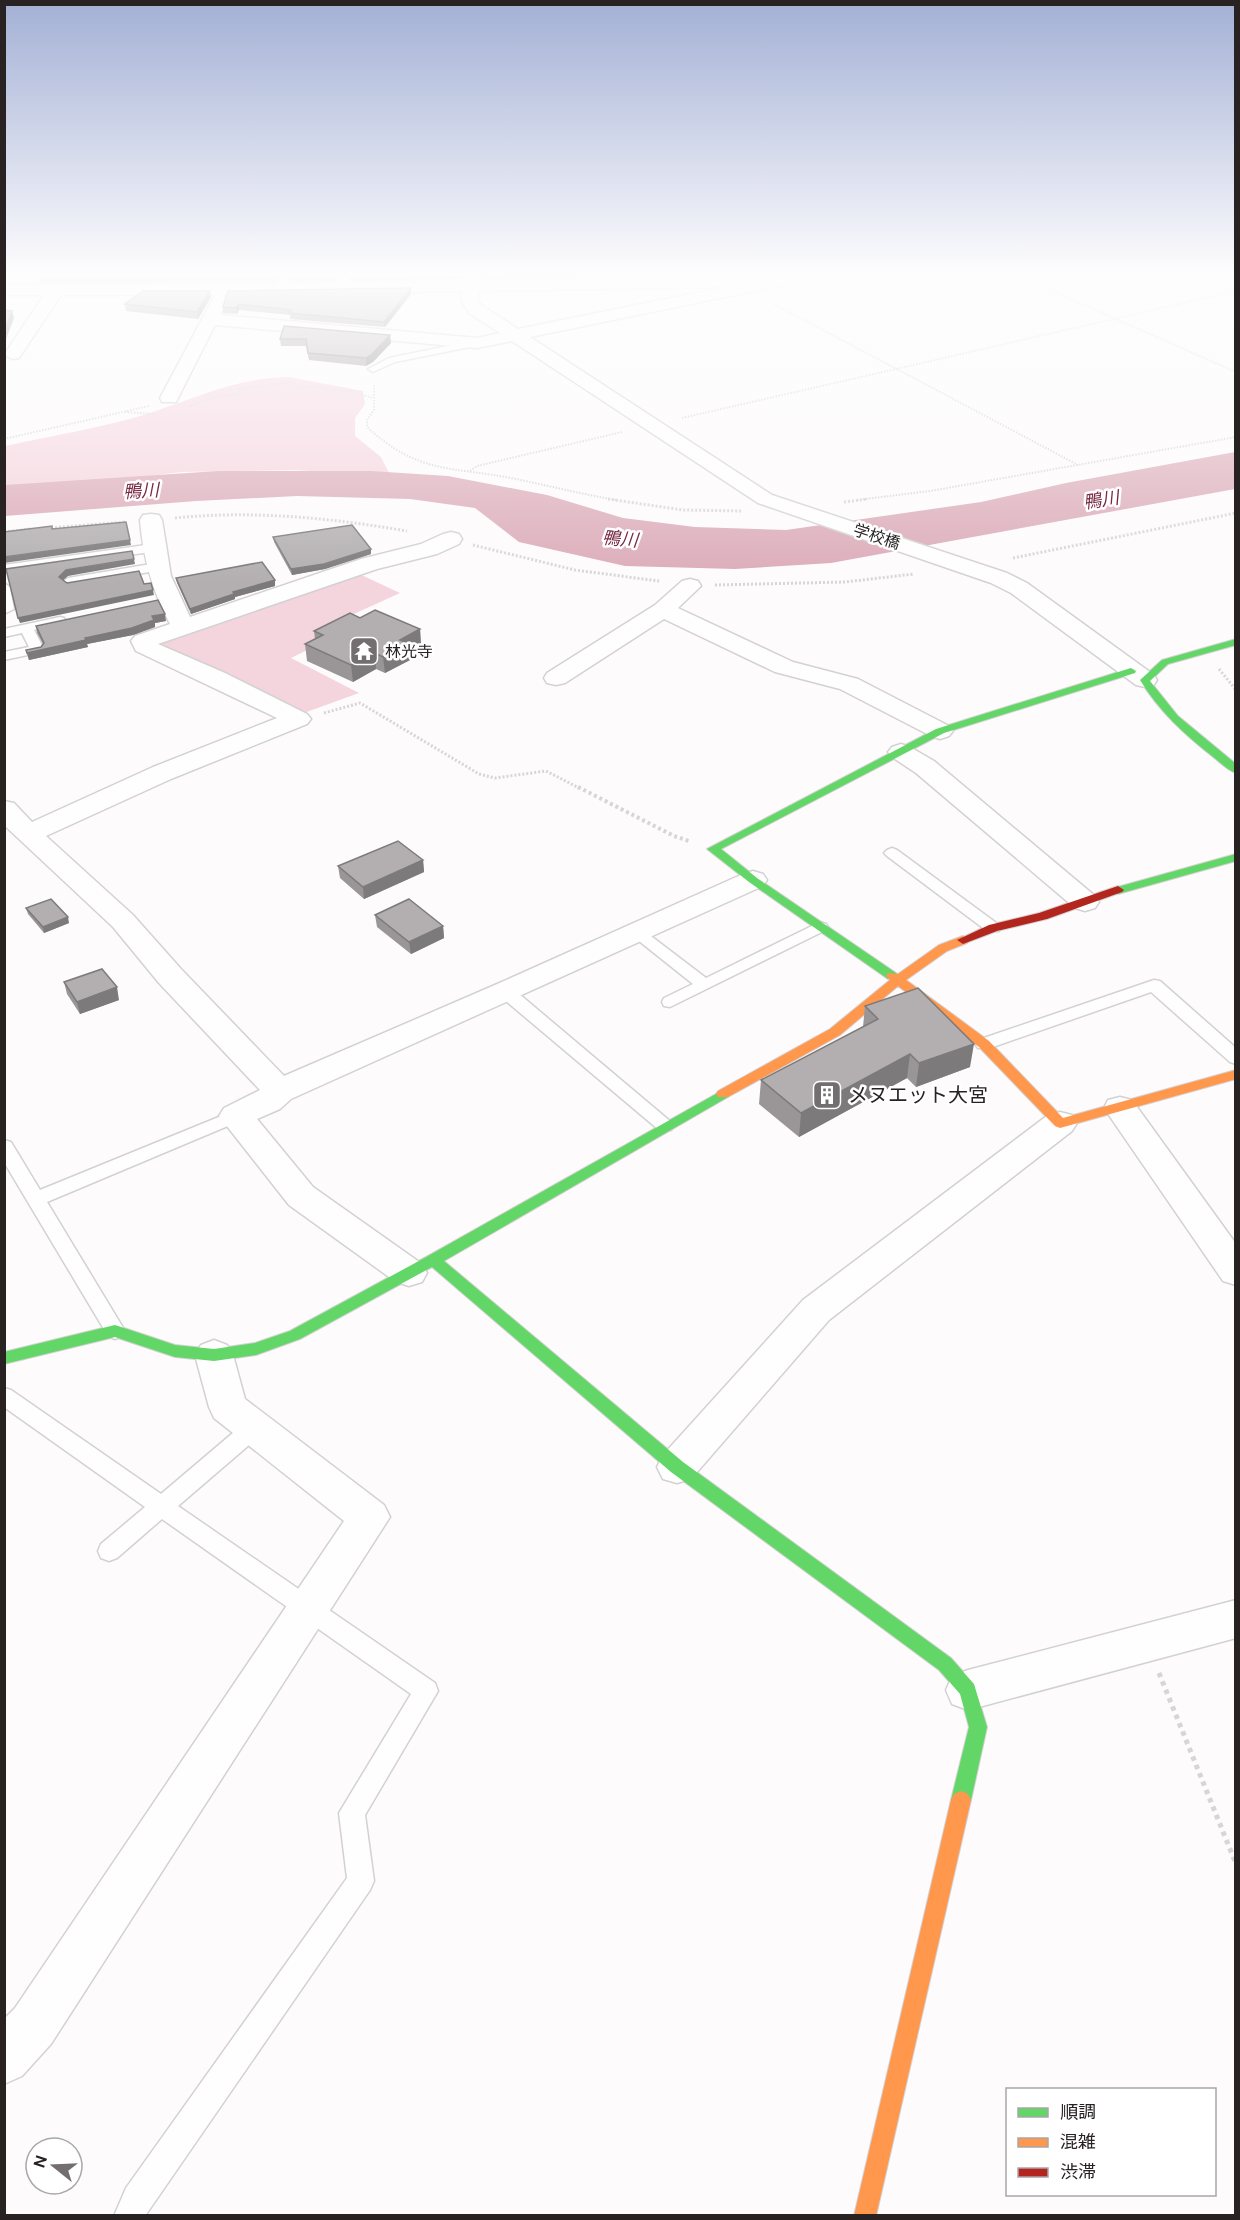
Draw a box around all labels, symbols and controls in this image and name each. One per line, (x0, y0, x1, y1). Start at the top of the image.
water label: 鴨川 (122, 478, 162, 504)
water label: 鴨川 (1081, 485, 1123, 515)
street label: 学校橋 (851, 519, 903, 554)
water label: 鴨川 (601, 525, 641, 553)
temple icon: 林光寺 (348, 635, 380, 667)
place label: 林光寺 (385, 641, 433, 662)
building icon: メヌエット大宮 (811, 1079, 843, 1111)
place label: メヌエット大宮 (848, 1082, 988, 1108)
legend (1006, 2088, 1216, 2196)
text: 順調 (1060, 2100, 1096, 2124)
text: 混雑 (1060, 2130, 1096, 2154)
north arrow (24, 2136, 84, 2196)
text: N (28, 2153, 52, 2170)
text: 渋滞 (1060, 2160, 1096, 2184)

